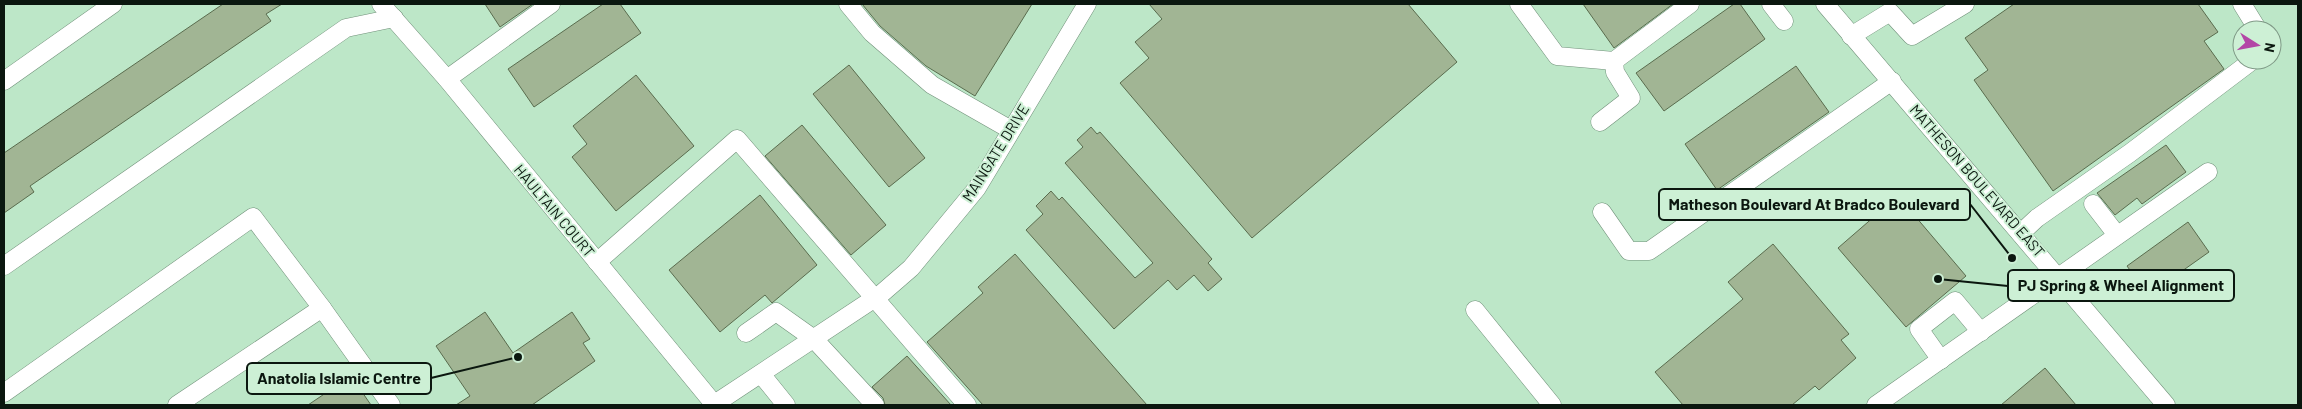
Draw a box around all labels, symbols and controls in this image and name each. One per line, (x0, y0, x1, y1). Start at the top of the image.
north arrow (2232, 20, 2282, 70)
text: N (2261, 41, 2279, 54)
street label: MAINGATE DRIVE (958, 100, 1032, 205)
street label: MATHESON BOULEVARD EAST (1907, 100, 2049, 260)
street label: HAULTAIN COURT (511, 160, 599, 260)
callout: Matheson Boulevard At Bradco Boulevard (1659, 189, 1970, 220)
text: Matheson Boulevard At Bradco Boulevard (1669, 194, 1959, 213)
callout: PJ Spring & Wheel Alignment (2008, 270, 2234, 301)
text: PJ Spring & Wheel Alignment (2018, 275, 2224, 294)
callout: Anatolia Islamic Centre (247, 363, 431, 394)
text: Anatolia Islamic Centre (257, 368, 421, 387)

